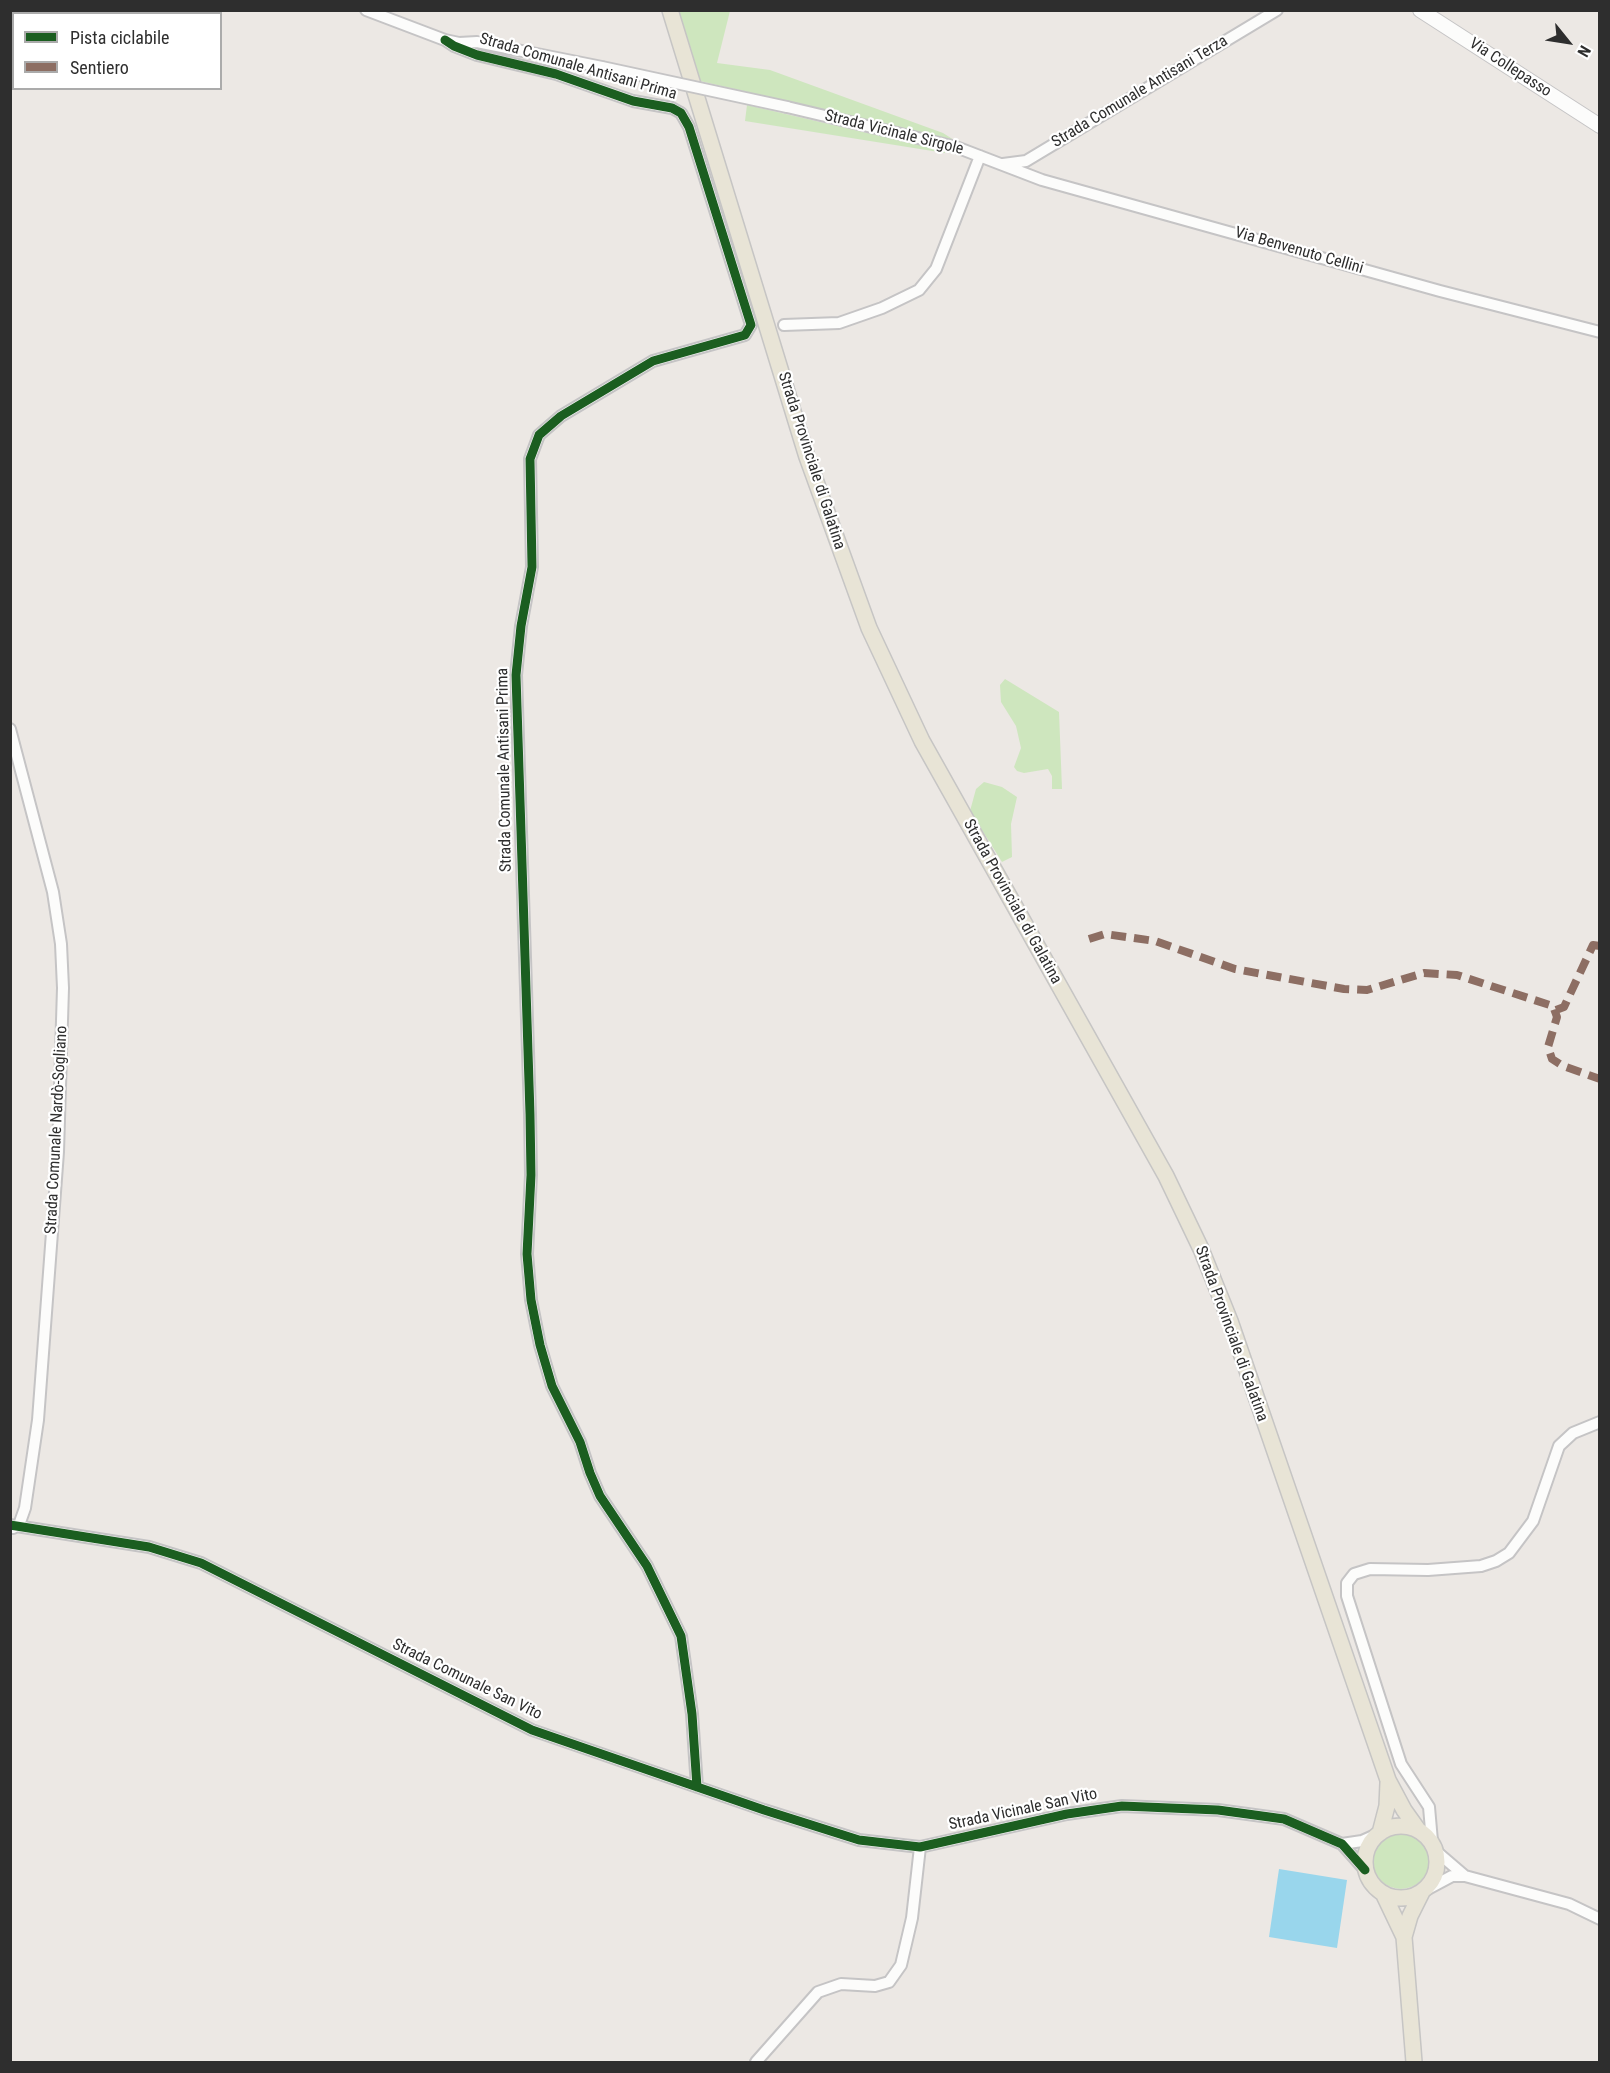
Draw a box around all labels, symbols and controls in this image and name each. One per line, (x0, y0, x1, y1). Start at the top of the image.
legend (12, 12, 222, 90)
north arrow (1538, 12, 1598, 72)
text: Pista ciclabile (70, 27, 169, 48)
street label: Strada Comunale Antisani Prima (477, 30, 679, 104)
street label: Strada Comunale Antisani Terza (1049, 32, 1231, 152)
street label: Via Collepasso (1465, 34, 1555, 102)
text: N (1573, 42, 1595, 60)
text: Sentiero (70, 57, 129, 78)
street label: Strada Vicinale Sirgole (823, 106, 965, 160)
street label: Via Benvenuto Cellini (1232, 223, 1366, 279)
street label: Strada Provinciale di Galatina (773, 370, 849, 552)
street label: Strada Comunale Antisani Prima (494, 668, 516, 872)
street label: Strada Provinciale di Galatina (959, 816, 1065, 988)
street label: Strada Comunale Nardò-Sogliano (42, 1025, 72, 1235)
street label: Strada Provinciale di Galatina (1190, 1244, 1272, 1424)
street label: Strada Comunale San Vito (389, 1635, 545, 1725)
street label: Strada Vicinale San Vito (947, 1785, 1099, 1835)

